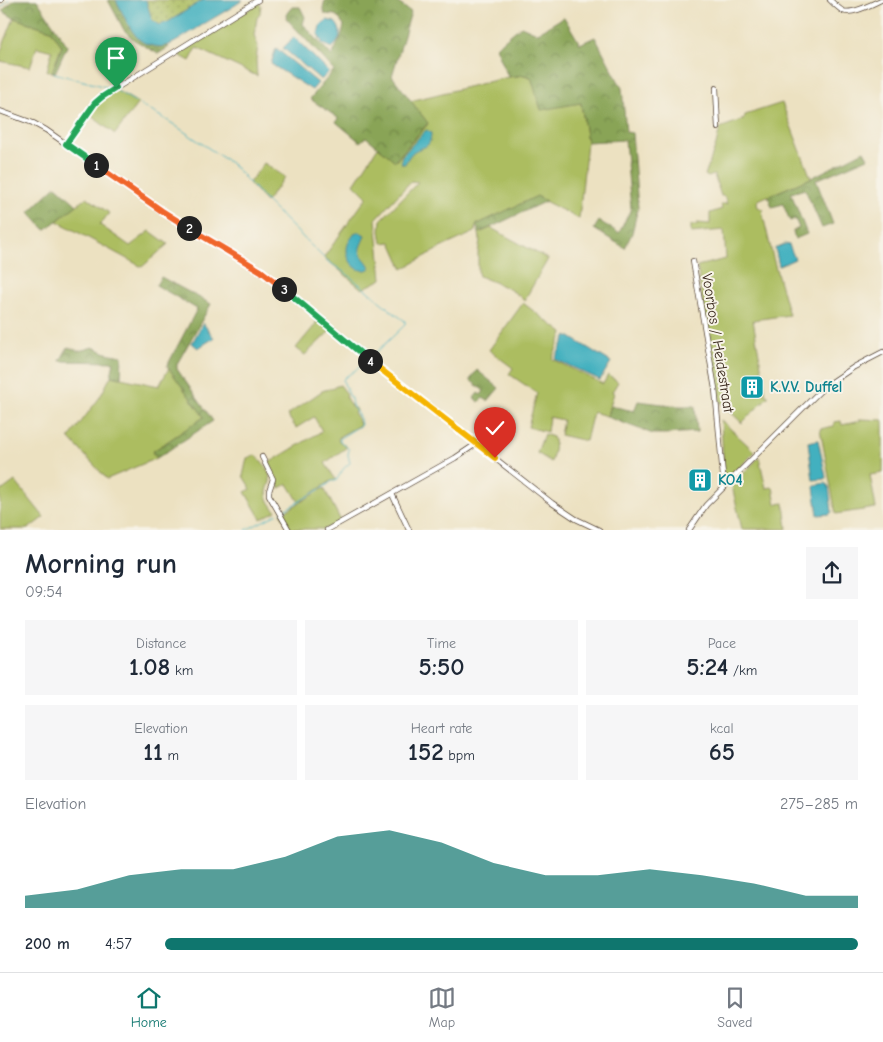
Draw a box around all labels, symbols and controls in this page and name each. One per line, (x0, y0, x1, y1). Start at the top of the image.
pin (95, 37, 137, 88)
icon: arrive (102, 44, 130, 72)
pin: 1 (84, 152, 108, 178)
text: 1 (94, 157, 99, 174)
pin: 2 (176, 216, 202, 240)
text: 2 (186, 220, 193, 237)
street label: Voorbos / Heidestraat (698, 272, 738, 415)
pin: 3 (272, 276, 296, 302)
text: 3 (281, 281, 288, 298)
pin: 4 (358, 348, 382, 374)
text: 4 (367, 353, 374, 370)
building icon: K.V.V. Duffel (739, 374, 765, 400)
place label: K.V.V. Duffel (770, 378, 842, 396)
pin (474, 407, 516, 458)
icon: check (481, 414, 509, 442)
building icon: KO4 (687, 467, 713, 493)
place label: KO4 (718, 471, 742, 489)
button: share (806, 547, 858, 599)
text: Morning run (25, 548, 177, 580)
text: 09:54 (25, 583, 63, 601)
text: Distance (136, 635, 186, 652)
text: Time (427, 635, 456, 652)
text: Pace (708, 635, 736, 652)
text: 1.08 (129, 652, 170, 681)
text: 5:50 (418, 652, 465, 681)
text: 5:24 (686, 652, 728, 681)
text: km (170, 662, 193, 679)
text: /km (728, 662, 757, 679)
text: Elevation (134, 720, 188, 737)
text: Heart rate (411, 720, 472, 737)
text: kcal (710, 720, 734, 737)
text: 11 (143, 737, 163, 766)
text: 152 (408, 737, 444, 766)
text: 65 (709, 737, 735, 766)
text: m (163, 747, 179, 764)
text: bpm (444, 747, 475, 764)
text: Elevation (25, 795, 86, 813)
text: 275–285 m (780, 795, 858, 813)
text: 200 m (25, 935, 70, 953)
text: 4:57 (105, 935, 132, 953)
tab: Home (131, 984, 167, 1031)
tab: Map (428, 984, 456, 1031)
tab: Saved (717, 984, 752, 1031)

